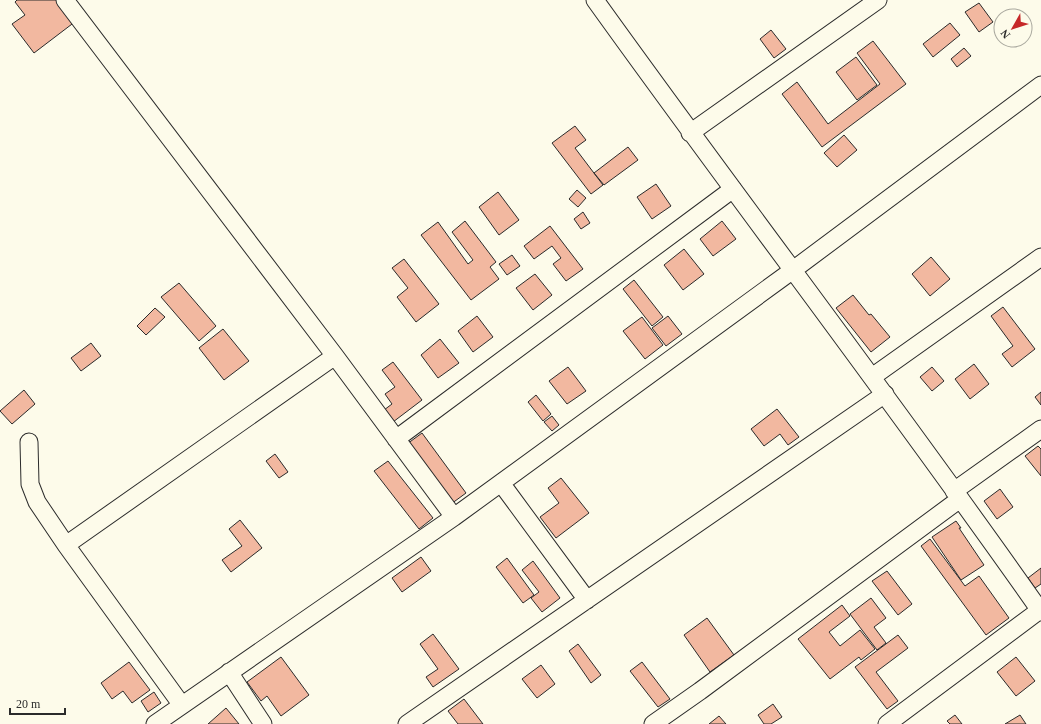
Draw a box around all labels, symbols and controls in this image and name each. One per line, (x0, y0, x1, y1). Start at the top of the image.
north arrow (993, 8, 1033, 48)
text: N (998, 27, 1012, 41)
scale bar (10, 690, 65, 716)
text: 20 m (16, 697, 41, 711)

